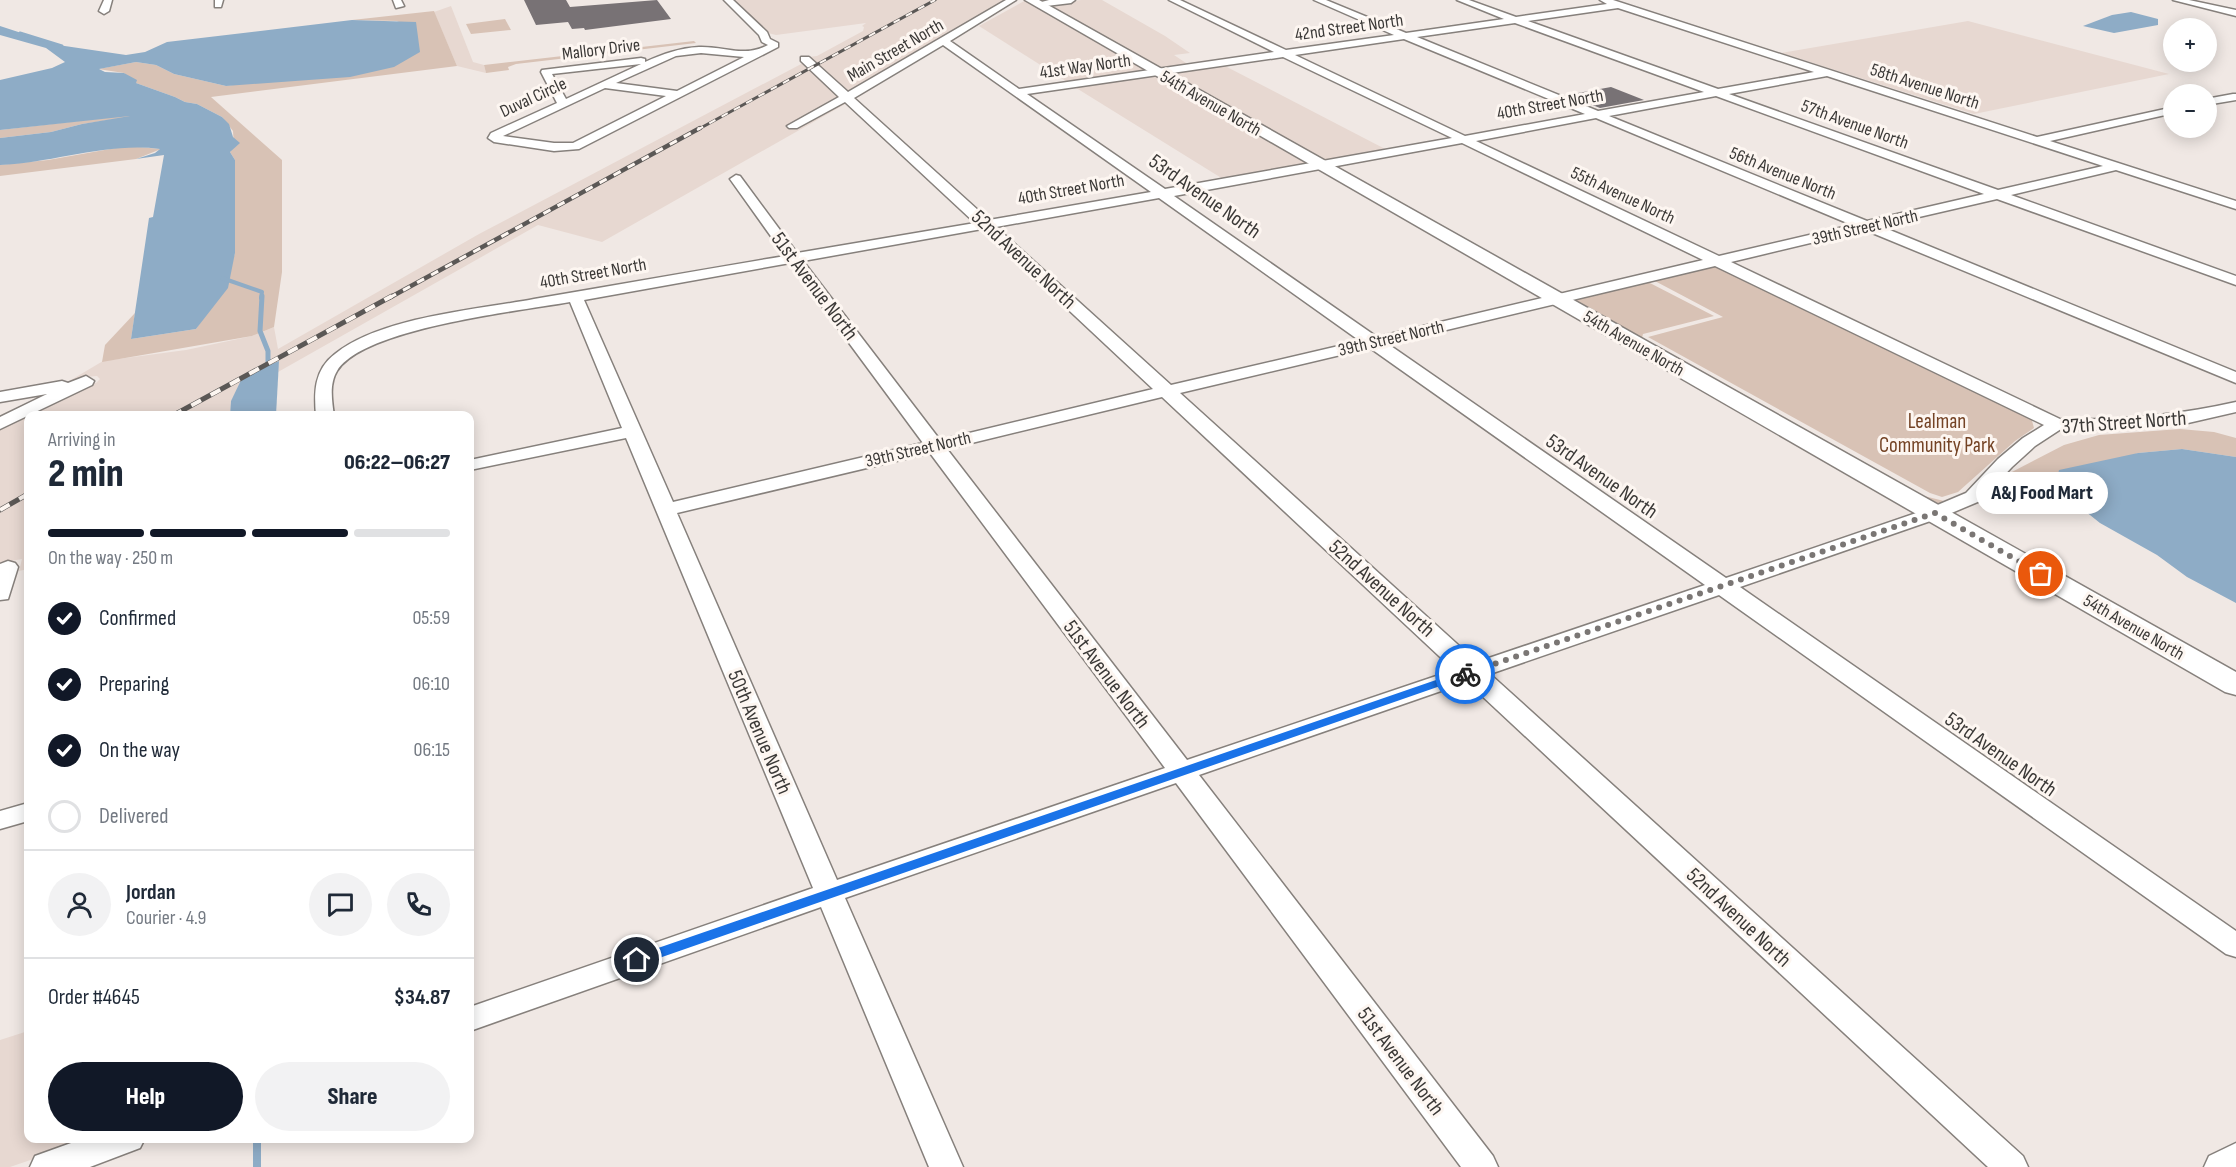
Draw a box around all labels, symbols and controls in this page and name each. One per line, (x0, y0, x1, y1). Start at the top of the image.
street label: 42nd Street North (1294, 10, 1405, 45)
street label: Main Street North (843, 14, 947, 86)
map controls (2163, 18, 2217, 138)
button: + (2163, 18, 2217, 72)
street label: Mallory Drive (561, 34, 641, 65)
street label: 41st Way North (1038, 50, 1132, 83)
street label: 58th Avenue North (1868, 59, 1982, 114)
street label: 54th Avenue North (1157, 66, 1265, 141)
street label: Duval Circle (497, 73, 570, 122)
button: − (2163, 84, 2217, 138)
street label: 40th Street North (1495, 85, 1605, 124)
street label: 57th Avenue North (1798, 95, 1911, 154)
street label: 56th Avenue North (1726, 143, 1839, 204)
street label: 53rd Avenue North (1144, 149, 1265, 244)
street label: 55th Avenue North (1567, 162, 1678, 229)
street label: 40th Street North (1016, 170, 1126, 209)
street label: 52nd Avenue North (966, 205, 1081, 314)
street label: 39th Street North (1810, 205, 1920, 250)
street label: 51st Avenue North (766, 227, 863, 345)
street label: 40th Street North (538, 254, 648, 293)
street label: 54th Avenue North (1580, 306, 1688, 381)
street label: 39th Street North (1336, 316, 1446, 361)
street label: 37th Street North (2061, 406, 2187, 439)
park label: Lealman Community Park (1879, 409, 1995, 458)
street label: 39th Street North (863, 427, 973, 472)
text: Arriving in (48, 428, 116, 452)
street label: 53rd Avenue North (1541, 429, 1662, 524)
text: 06:22–06:27 (344, 449, 450, 476)
text: 2 min (48, 451, 124, 498)
callout: A&J Food Mart (1975, 472, 2107, 514)
text: A&J Food Mart (1991, 481, 2093, 505)
street label: 52nd Avenue North (1324, 534, 1440, 642)
text: On the way · 250 m (48, 546, 173, 570)
pin (2015, 548, 2066, 599)
icon: bag (2024, 557, 2057, 590)
street label: 54th Avenue North (2080, 590, 2188, 665)
icon: check (48, 602, 81, 635)
text: Confirmed (99, 605, 176, 632)
text: 05:59 (412, 606, 450, 630)
street label: 51st Avenue North (1058, 615, 1155, 733)
courier (1435, 644, 1495, 704)
icon: bike (1449, 658, 1482, 691)
street label: 50th Avenue North (722, 666, 797, 798)
icon: check (48, 668, 81, 701)
text: Preparing (99, 671, 169, 698)
text: 06:10 (413, 672, 450, 696)
street label: 53rd Avenue North (1940, 707, 2061, 802)
icon: check (48, 734, 81, 767)
text: On the way (99, 737, 180, 764)
text: 06:15 (414, 738, 450, 762)
text: Delivered (99, 803, 168, 830)
street label: 52nd Avenue North (1681, 863, 1796, 972)
button: person (48, 873, 111, 936)
button: chat (309, 873, 372, 936)
button: phone (387, 873, 450, 936)
text: Jordan (126, 879, 175, 906)
text: Courier · 4.9 (126, 906, 206, 930)
pin (611, 934, 662, 985)
icon: home (620, 943, 653, 976)
text: Order #4645 (48, 984, 140, 1011)
text: $34.87 (394, 984, 450, 1011)
street label: 51st Avenue North (1352, 1002, 1449, 1120)
button: Help (48, 1062, 243, 1131)
button: Share (255, 1062, 450, 1131)

